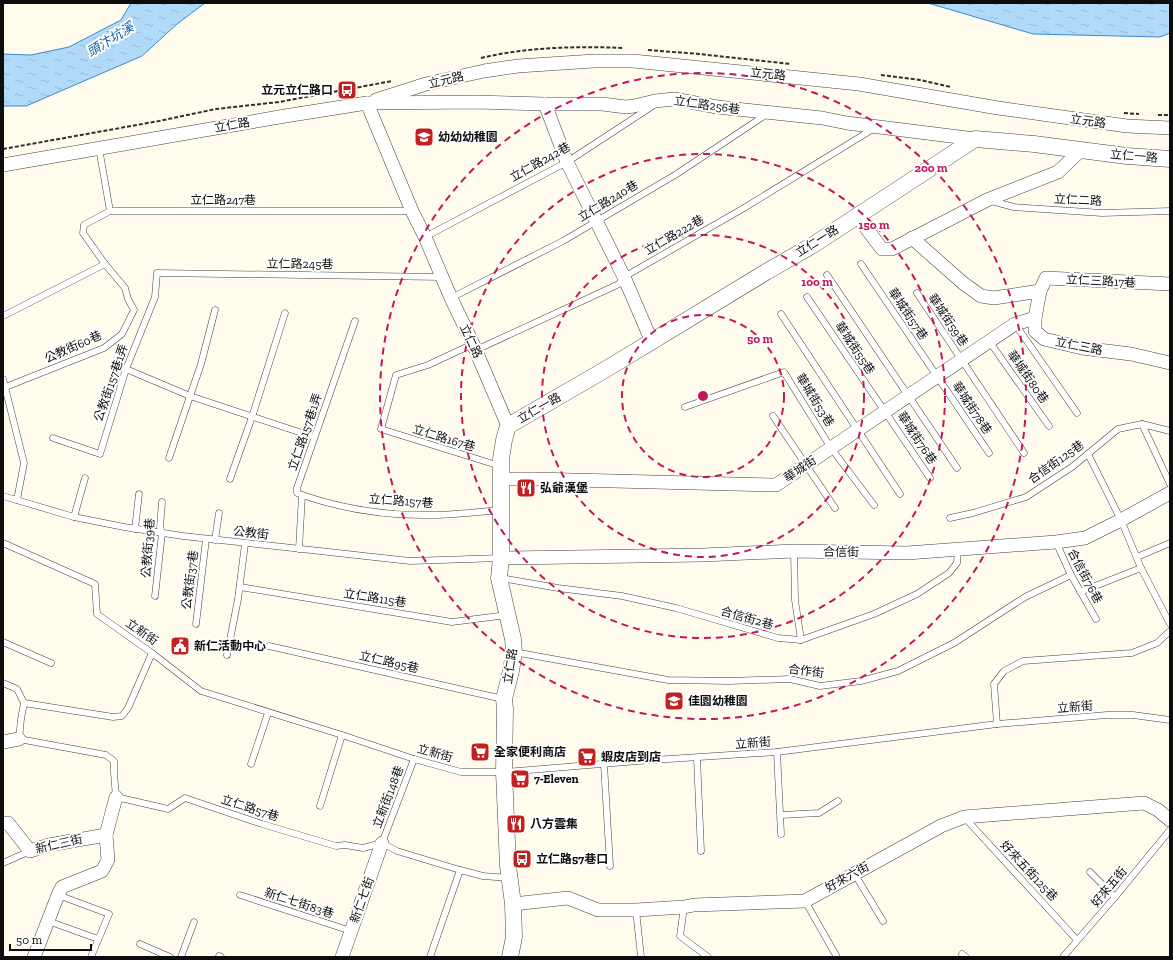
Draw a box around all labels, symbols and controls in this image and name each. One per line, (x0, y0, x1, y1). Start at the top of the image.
water label: 頭汴坑溪 (84, 18, 138, 60)
street label: 立元路 (749, 65, 787, 83)
street label: 立元路 (427, 69, 465, 91)
bus stop icon: 立元立仁路口 (336, 79, 358, 101)
place label: 立元立仁路口 (261, 83, 333, 97)
street label: 立仁路256巷 (673, 93, 741, 117)
street label: 立元路 (1069, 112, 1107, 130)
street label: 立仁路 (213, 115, 251, 135)
school or university icon: 幼幼幼稚園 (413, 126, 435, 148)
place label: 幼幼幼稚園 (438, 130, 498, 144)
street label: 立仁路242巷 (507, 140, 573, 184)
street label: 立仁一路 (1109, 147, 1159, 165)
text: 200 m (914, 161, 948, 175)
street label: 立仁路240巷 (575, 178, 641, 224)
street label: 立仁二路 (1054, 192, 1102, 208)
street label: 立仁路247巷 (190, 193, 256, 207)
street label: 立仁路222巷 (642, 212, 706, 258)
text: 150 m (859, 218, 890, 232)
street label: 立仁一路 (793, 222, 841, 260)
street label: 立仁路245巷 (266, 256, 334, 272)
street label: 立仁三路17巷 (1066, 272, 1136, 290)
text: 100 m (801, 275, 833, 289)
street label: 華城街57巷 (885, 285, 931, 343)
street label: 華城街59巷 (925, 291, 971, 349)
street label: 華城街55巷 (832, 319, 878, 377)
street label: 立仁路 (457, 322, 485, 360)
street label: 公教街60巷 (42, 328, 104, 366)
text: 50 m (747, 332, 773, 346)
street label: 立仁三路 (1054, 335, 1104, 357)
street label: 公教街157巷1弄 (91, 342, 131, 424)
street label: 華城街80巷 (1005, 348, 1051, 406)
street label: 華城街53巷 (793, 371, 837, 429)
street label: 華城街78巷 (949, 379, 995, 437)
centre of rings (696, 389, 710, 403)
street label: 立仁一路 (515, 390, 563, 426)
street label: 立仁路157巷1弄 (285, 391, 325, 473)
street label: 華城街76巷 (894, 409, 940, 467)
street label: 立仁路167巷 (411, 422, 477, 454)
street label: 合信街125巷 (1025, 438, 1087, 486)
street label: 華城街 (781, 453, 819, 485)
restaurant icon: 弘爺漢堡 (515, 477, 537, 499)
place label: 弘爺漢堡 (540, 481, 588, 495)
street label: 立仁路157巷 (368, 492, 434, 510)
street label: 公教街39巷 (139, 517, 157, 579)
street label: 公教街 (232, 524, 270, 542)
street label: 合信街 (823, 545, 859, 559)
street label: 合信街76巷 (1065, 546, 1105, 606)
street label: 公教街37巷 (179, 550, 201, 610)
street label: 立仁路115巷 (343, 586, 407, 610)
street label: 合信街2巷 (719, 604, 775, 632)
street label: 立新街 (123, 616, 161, 648)
public building icon: 新仁活動中心 (169, 635, 191, 657)
place label: 新仁活動中心 (194, 639, 266, 653)
street label: 立仁路 (500, 647, 520, 685)
street label: 立仁路95巷 (358, 648, 420, 676)
street label: 合作街 (787, 662, 825, 680)
school or university icon: 佳園幼稚園 (663, 690, 685, 712)
place label: 佳園幼稚園 (688, 694, 748, 708)
street label: 立新街 (1057, 699, 1093, 715)
street label: 立新街 (735, 735, 771, 751)
street label: 立新街 (416, 741, 454, 765)
supermarket icon: 全家便利商店 (469, 741, 491, 763)
place label: 全家便利商店 (494, 745, 566, 759)
supermarket icon: 蝦皮店到店 (576, 746, 598, 768)
place label: 蝦皮店到店 (601, 750, 661, 764)
street label: 立新街148巷 (370, 764, 406, 830)
supermarket icon: 7-Eleven (509, 768, 531, 790)
place label: 7-Eleven (534, 772, 579, 786)
street label: 立仁路57巷 (219, 792, 281, 824)
restaurant icon: 八方雲集 (505, 813, 527, 835)
place label: 八方雲集 (530, 817, 578, 831)
street label: 新仁三街 (34, 832, 84, 856)
street label: 好來五街125巷 (998, 838, 1060, 904)
bus stop icon: 立仁路57巷口 (511, 848, 533, 870)
place label: 立仁路57巷口 (536, 852, 608, 866)
street label: 好來六街 (823, 859, 871, 895)
street label: 好來五街 (1088, 864, 1130, 910)
street label: 新仁七街 (347, 875, 377, 925)
street label: 新仁七街83巷 (262, 885, 336, 921)
scale bar (10, 926, 91, 952)
text: 50 m (16, 933, 43, 947)

